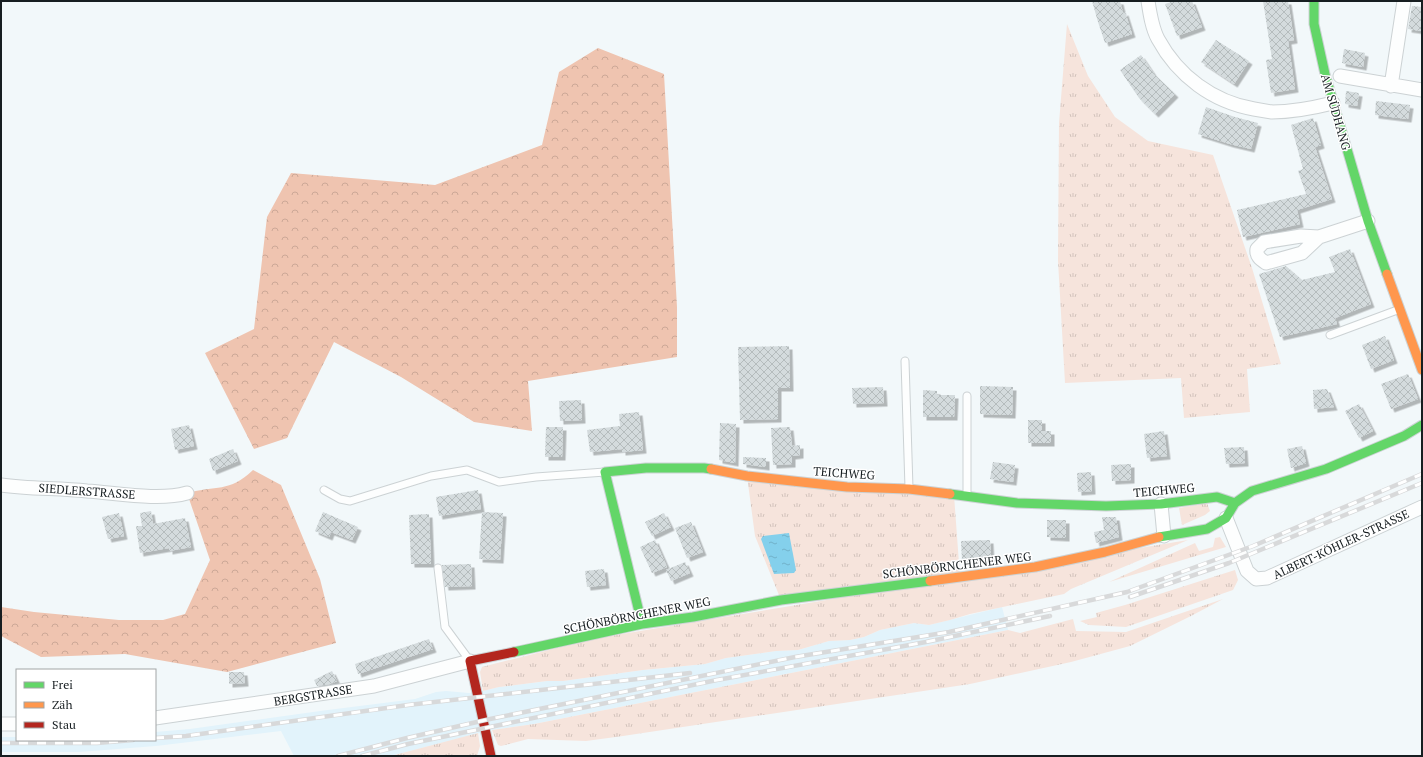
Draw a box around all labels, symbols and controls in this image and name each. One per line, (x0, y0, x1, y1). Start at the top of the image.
street label: AM SÜDHANG (1318, 72, 1354, 153)
street label: TEICHWEG (813, 463, 876, 483)
street label: SIEDLERSTRASSE (38, 480, 136, 502)
street label: TEICHWEG (1133, 480, 1196, 500)
street label: ALBERT-KÖHLER-STRASSE (1271, 506, 1411, 582)
street label: SCHÖNBÖRNCHENER WEG (882, 548, 1033, 582)
street label: SCHÖNBÖRNCHENER WEG (562, 593, 713, 637)
legend (16, 669, 156, 741)
text: Frei (52, 677, 73, 692)
street label: BERGSTRASSE (273, 681, 353, 709)
text: Zäh (52, 697, 72, 712)
text: Stau (52, 717, 76, 732)

